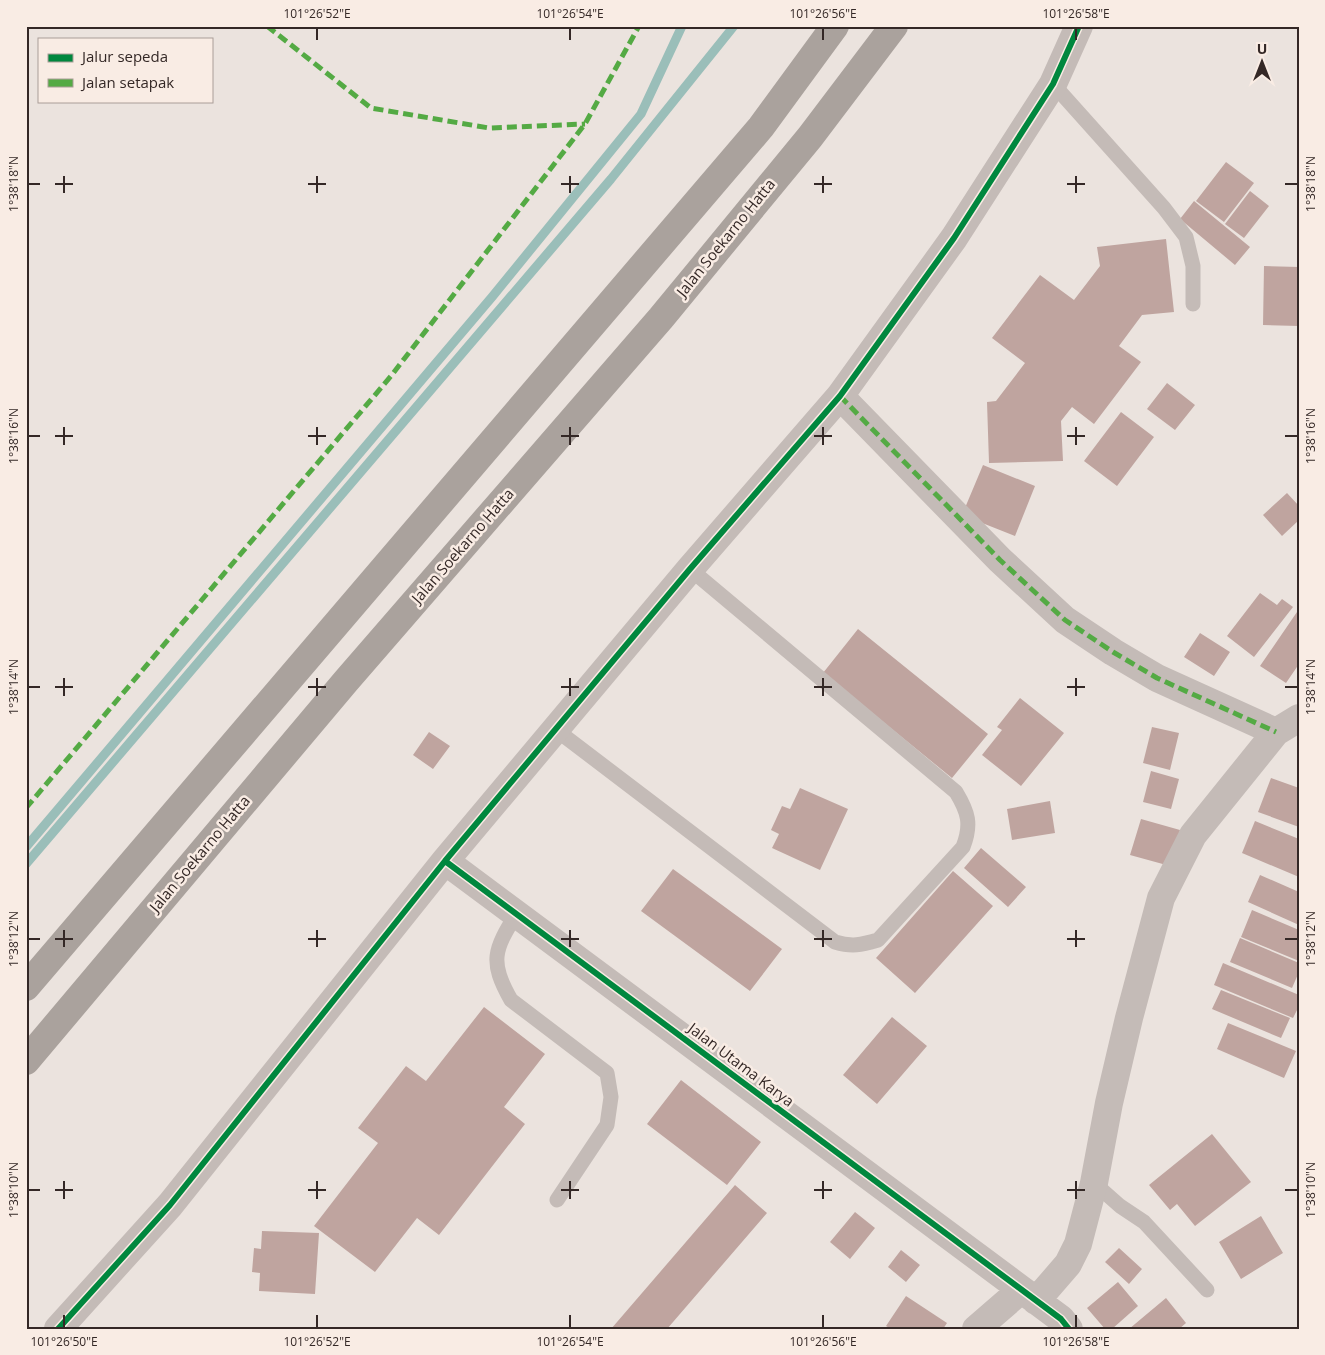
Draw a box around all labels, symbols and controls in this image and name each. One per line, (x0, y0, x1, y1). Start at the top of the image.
text: 101°26'52"E (283, 5, 351, 22)
text: 101°26'54"E (536, 5, 604, 22)
text: 101°26'56"E (789, 5, 857, 22)
text: 101°26'58"E (1042, 5, 1110, 22)
legend (38, 38, 212, 102)
north arrow (1238, 38, 1288, 88)
text: U (1257, 39, 1267, 58)
text: Jalur sepeda (80, 46, 168, 66)
text: Jalan setapak (80, 72, 174, 92)
text: 1°38'18"N (5, 156, 22, 212)
text: 1°38'18"N (1302, 156, 1319, 212)
street label: Jalan Soekarno Hatta (670, 174, 779, 302)
text: 1°38'16"N (5, 408, 22, 464)
text: 1°38'16"N (1302, 408, 1319, 464)
street label: Jalan Soekarno Hatta (405, 484, 518, 609)
text: 1°38'14"N (5, 659, 22, 715)
text: 1°38'14"N (1302, 659, 1319, 715)
street label: Jalan Soekarno Hatta (143, 791, 254, 917)
text: 1°38'12"N (5, 911, 22, 967)
text: 1°38'12"N (1302, 911, 1319, 967)
street label: Jalan Utama Karya (683, 1017, 799, 1111)
text: 1°38'10"N (5, 1162, 22, 1218)
text: 1°38'10"N (1302, 1162, 1319, 1218)
text: 101°26'50"E (30, 1333, 98, 1350)
text: 101°26'52"E (283, 1333, 351, 1350)
text: 101°26'54"E (536, 1333, 604, 1350)
text: 101°26'56"E (789, 1333, 857, 1350)
text: 101°26'58"E (1042, 1333, 1110, 1350)

